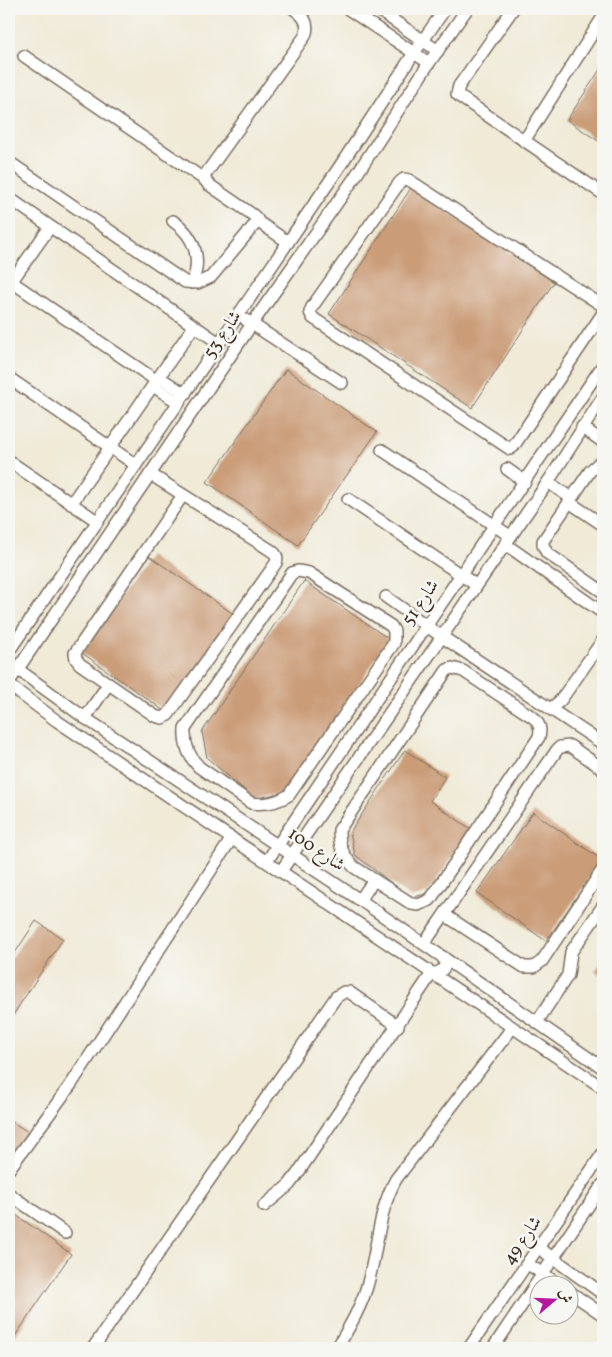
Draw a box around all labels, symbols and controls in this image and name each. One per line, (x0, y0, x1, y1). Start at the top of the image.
street label: شارع 53 (198, 306, 249, 364)
street label: شارع 51 (397, 575, 446, 631)
street label: شارع 100 (282, 822, 349, 879)
street label: شارع 49 (497, 1211, 549, 1271)
north arrow (530, 1274, 580, 1324)
text: ش (554, 1287, 576, 1306)

